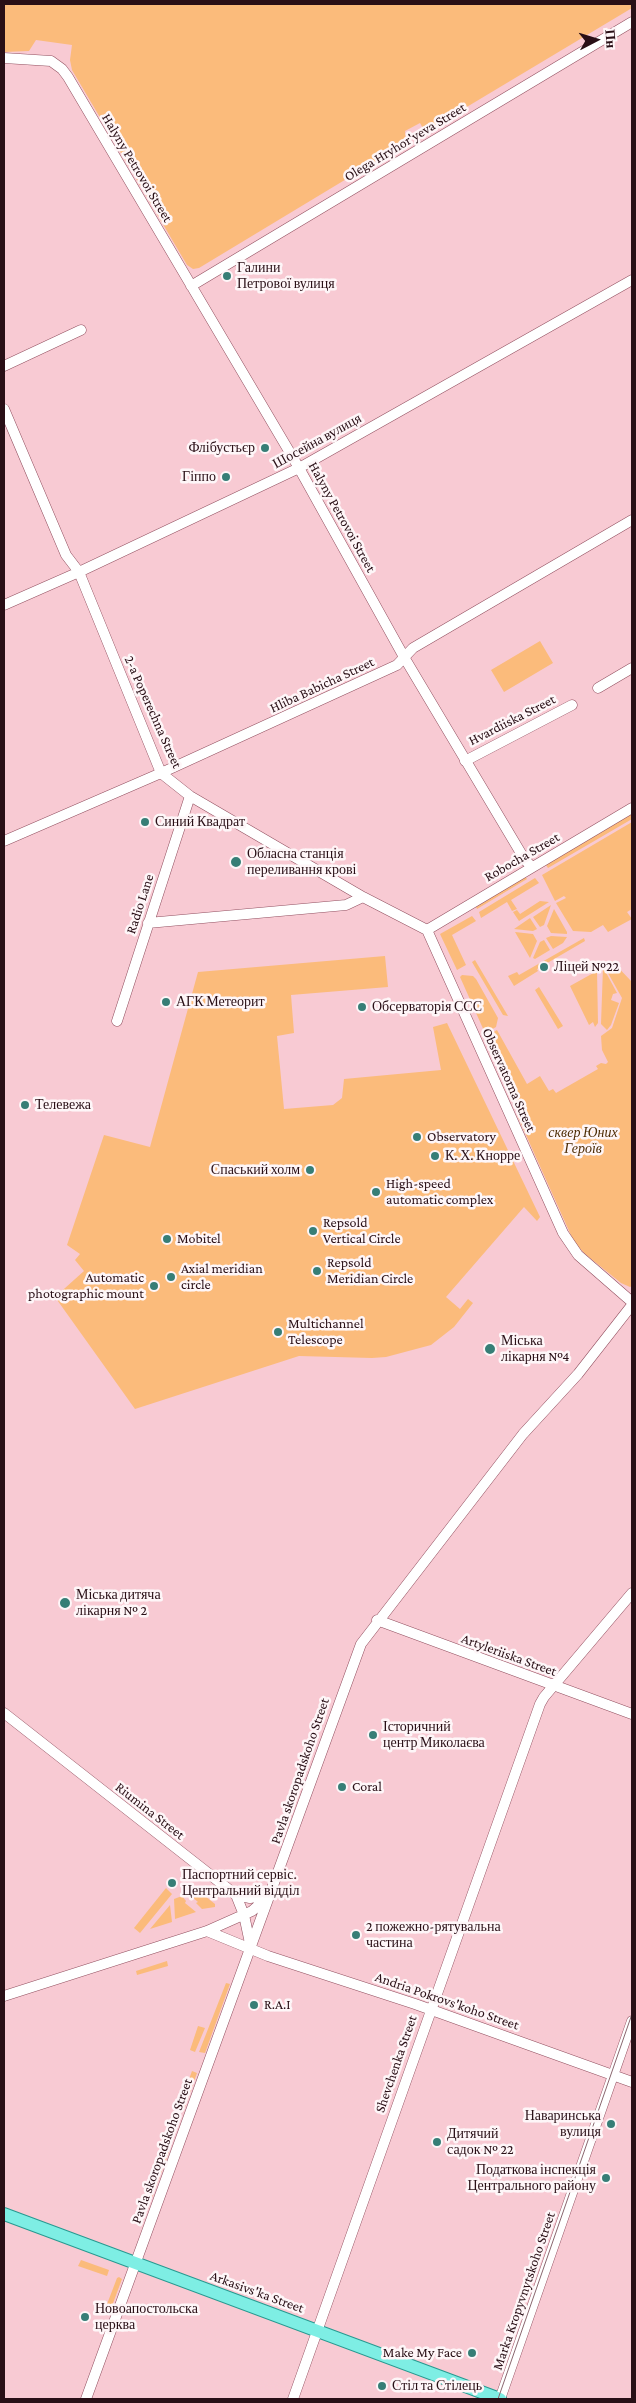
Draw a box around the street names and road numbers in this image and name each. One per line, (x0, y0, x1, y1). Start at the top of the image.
street label: Olega Hryhor'yeva Street (341, 99, 469, 185)
street label: Halyny Petrovoi Street (98, 111, 176, 225)
street label: Шосейна вулиця (270, 410, 364, 472)
street label: Halyny Petrovoi Street (305, 459, 379, 575)
street label: 2-a Poperechna Street (121, 653, 185, 771)
street label: Hliba Babicha Street (267, 654, 377, 716)
street label: Hvardiiska Street (466, 691, 558, 749)
street label: Robocha Street (481, 829, 563, 885)
street label: Radio Lane (122, 872, 158, 936)
street label: Observatorna Street (479, 1025, 539, 1135)
street label: Artyleriiska Street (459, 1630, 559, 1680)
street label: Pavla skoropadskoho Street (267, 1696, 333, 1846)
street label: Riumina Street (112, 1779, 188, 1843)
street label: Andria Pokrovs'koho Street (373, 1968, 521, 2034)
street label: Shevchenka Street (371, 2013, 421, 2115)
street label: Pavla skoropadskoho Street (128, 2076, 196, 2226)
street label: Marka Kropyvnytskoho Street (489, 2210, 559, 2372)
street label: Arkasivs'ka Street (208, 2267, 306, 2317)

